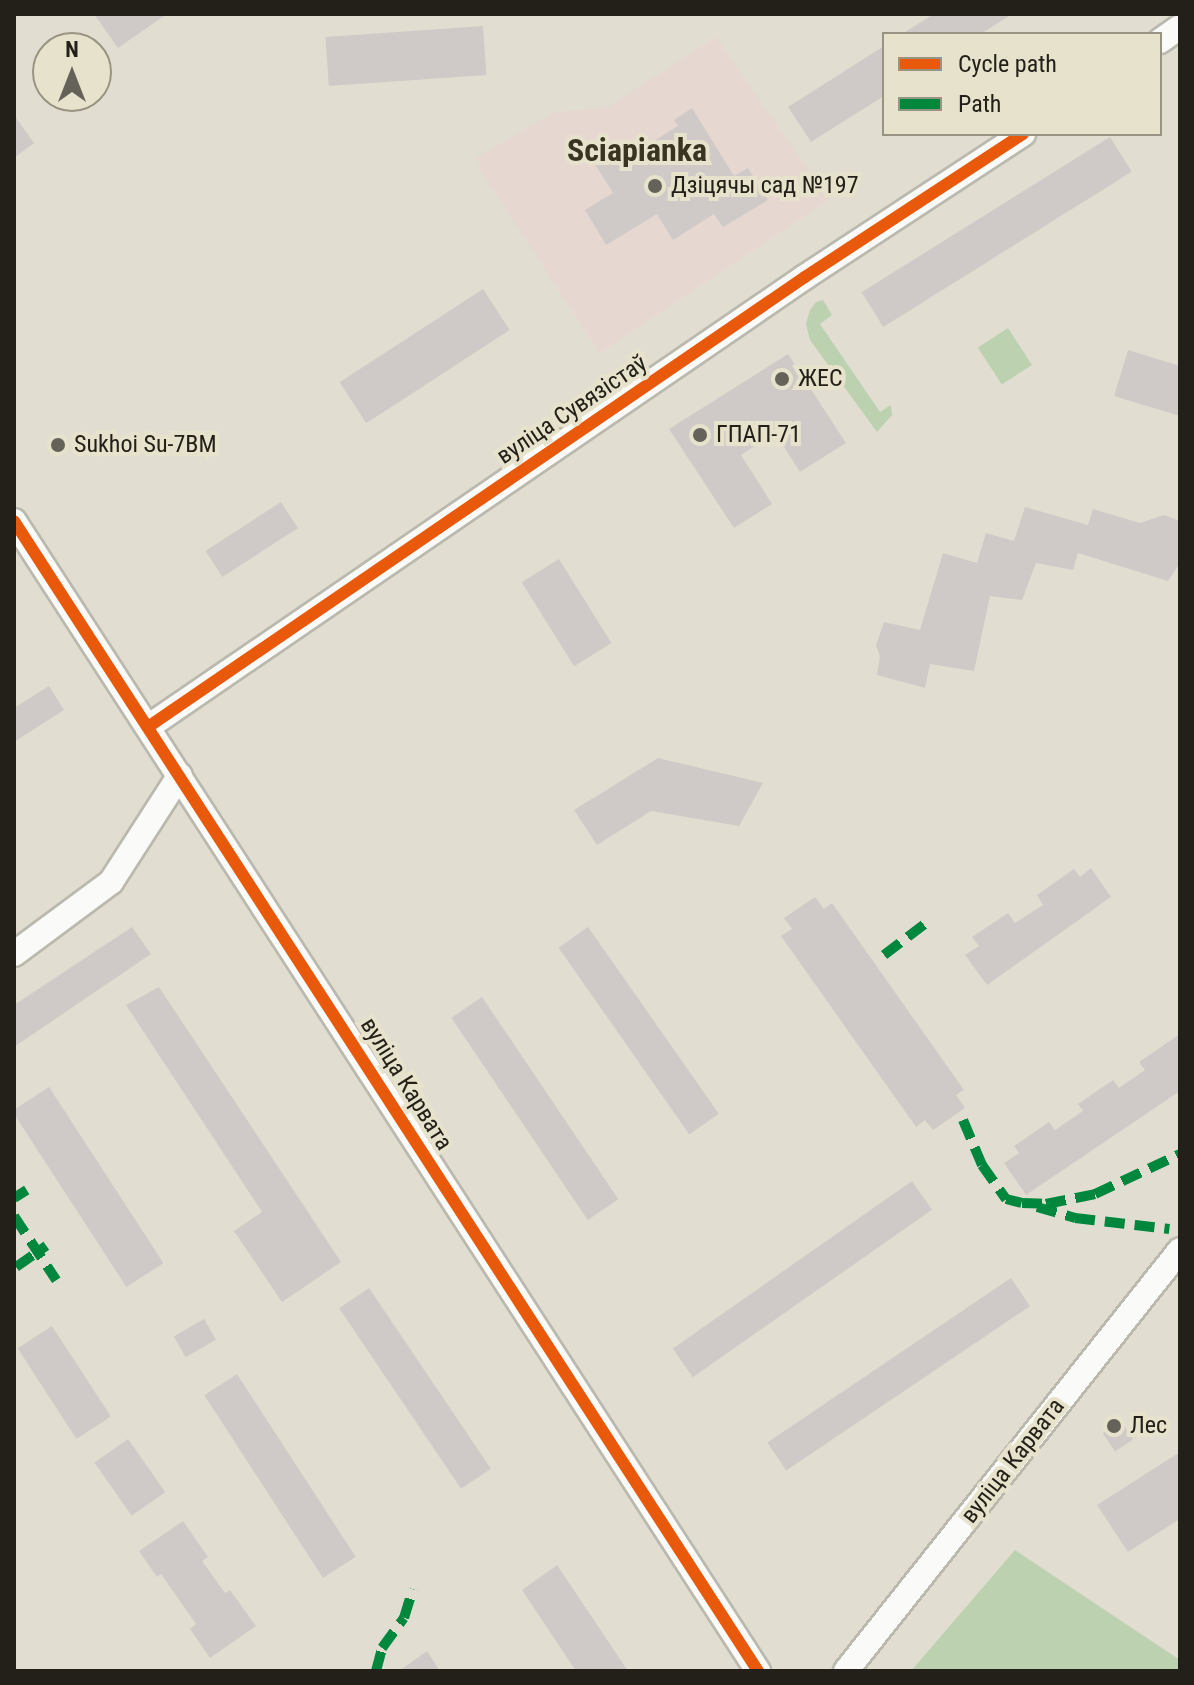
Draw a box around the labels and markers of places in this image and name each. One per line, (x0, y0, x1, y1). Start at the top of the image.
place label: Дзіцячы сад №197 (671, 172, 858, 200)
marker: Дзіцячы сад №197 (646, 177, 664, 195)
place label: ЖЕС (798, 365, 843, 393)
marker: ЖЕС (773, 370, 791, 388)
place label: ГПАП-71 (716, 421, 801, 449)
marker: ГПАП-71 (691, 426, 709, 444)
place label: Sukhoi Su-7BM (74, 431, 217, 459)
marker: Sukhoi Su-7BM (49, 436, 67, 454)
place label: Лес (1130, 1412, 1167, 1440)
marker: Лес (1105, 1417, 1123, 1435)

